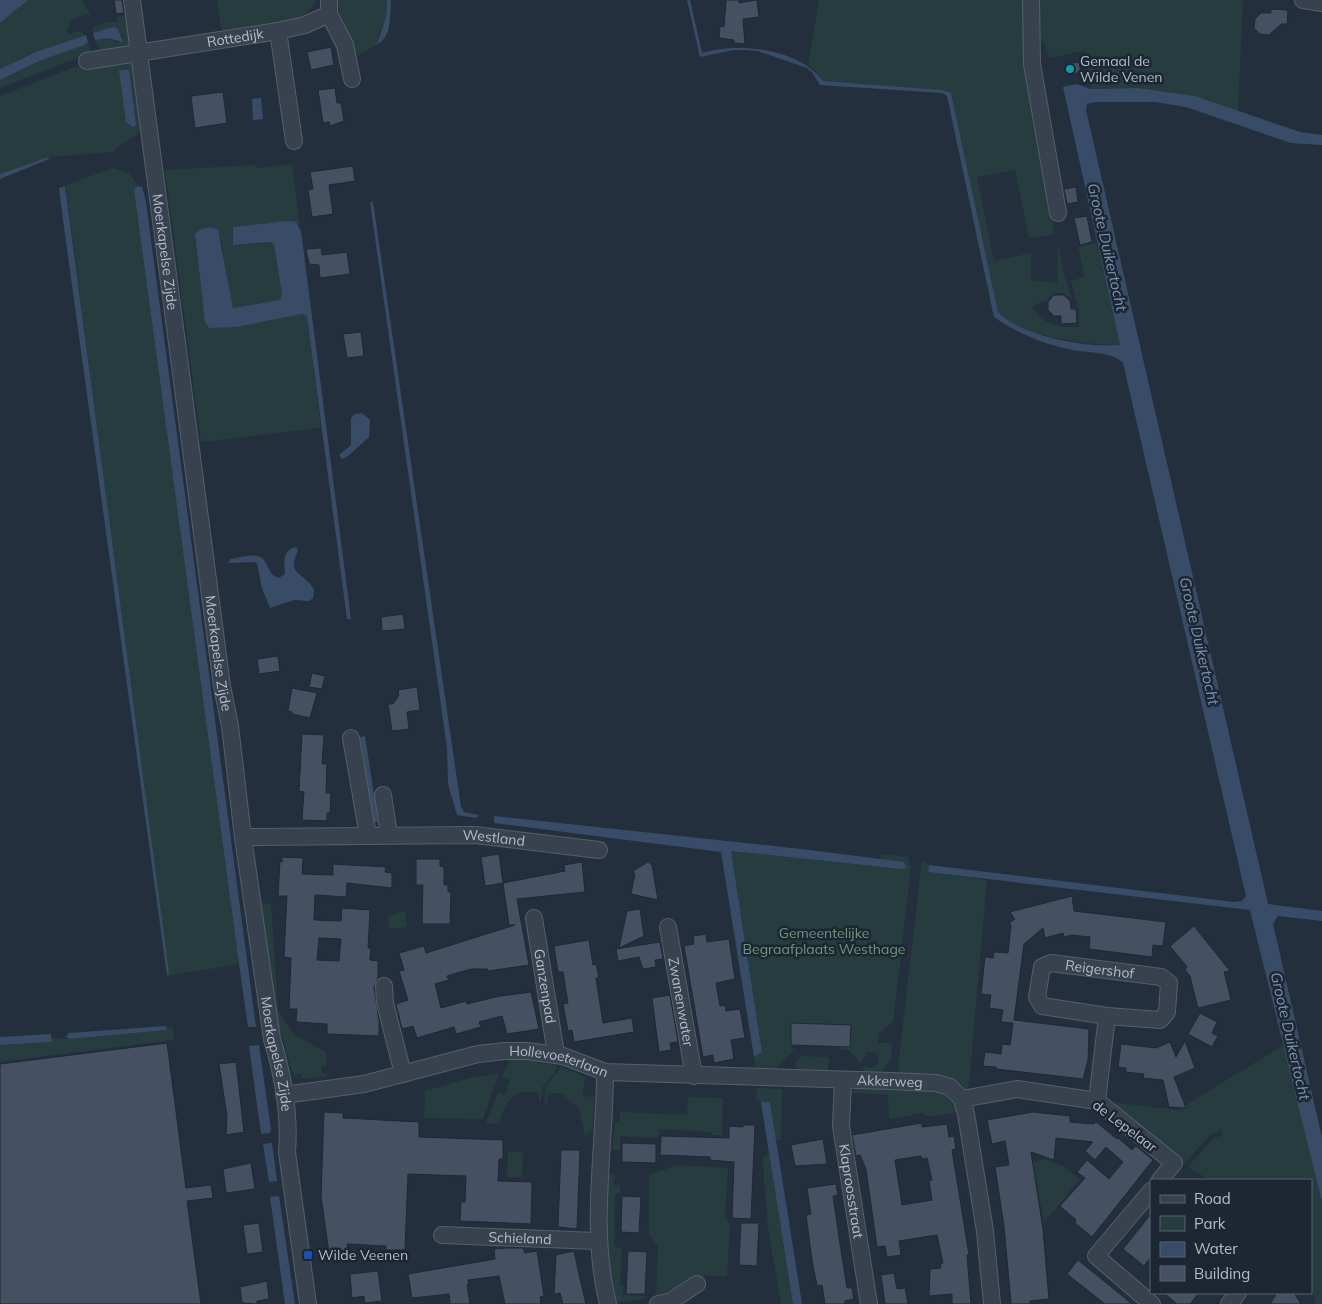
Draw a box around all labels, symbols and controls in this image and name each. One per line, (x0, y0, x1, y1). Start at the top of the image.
street label: Rottedijk (206, 24, 265, 51)
place label: Gemaal de Wilde Venen (1080, 52, 1163, 86)
marker: Gemaal de Wilde Venen (1064, 63, 1076, 75)
water label: Groote Duikertocht (1084, 181, 1132, 313)
street label: Moerkapelse Zijde (149, 193, 182, 311)
water label: Groote Duikertocht (1176, 575, 1224, 707)
street label: Moerkapelse Zijde (201, 594, 236, 713)
street label: Westland (463, 826, 526, 850)
park label: Gemeentelijke Begraafplaats Westhage (743, 924, 905, 958)
street label: Ganzenpad (530, 948, 560, 1025)
street label: Zwanenwater (664, 956, 698, 1049)
street label: Reigershof (1064, 956, 1136, 983)
water label: Groote Duikertocht (1267, 970, 1315, 1102)
street label: Moerkapelse Zijde (257, 995, 296, 1112)
street label: Hollevoeterlaan (509, 1042, 611, 1081)
street label: Akkerweg (857, 1071, 923, 1091)
street label: de Lepelaar (1089, 1096, 1162, 1157)
street label: Klaproosstraat (835, 1143, 868, 1240)
legend (1150, 1179, 1312, 1294)
text: Road (1194, 1189, 1231, 1208)
text: Park (1194, 1214, 1226, 1233)
street label: Schieland (488, 1228, 552, 1248)
text: Water (1194, 1239, 1238, 1258)
place label: Wilde Veenen (318, 1246, 408, 1264)
marker: Wilde Veenen (302, 1249, 314, 1261)
text: Building (1194, 1264, 1250, 1283)

